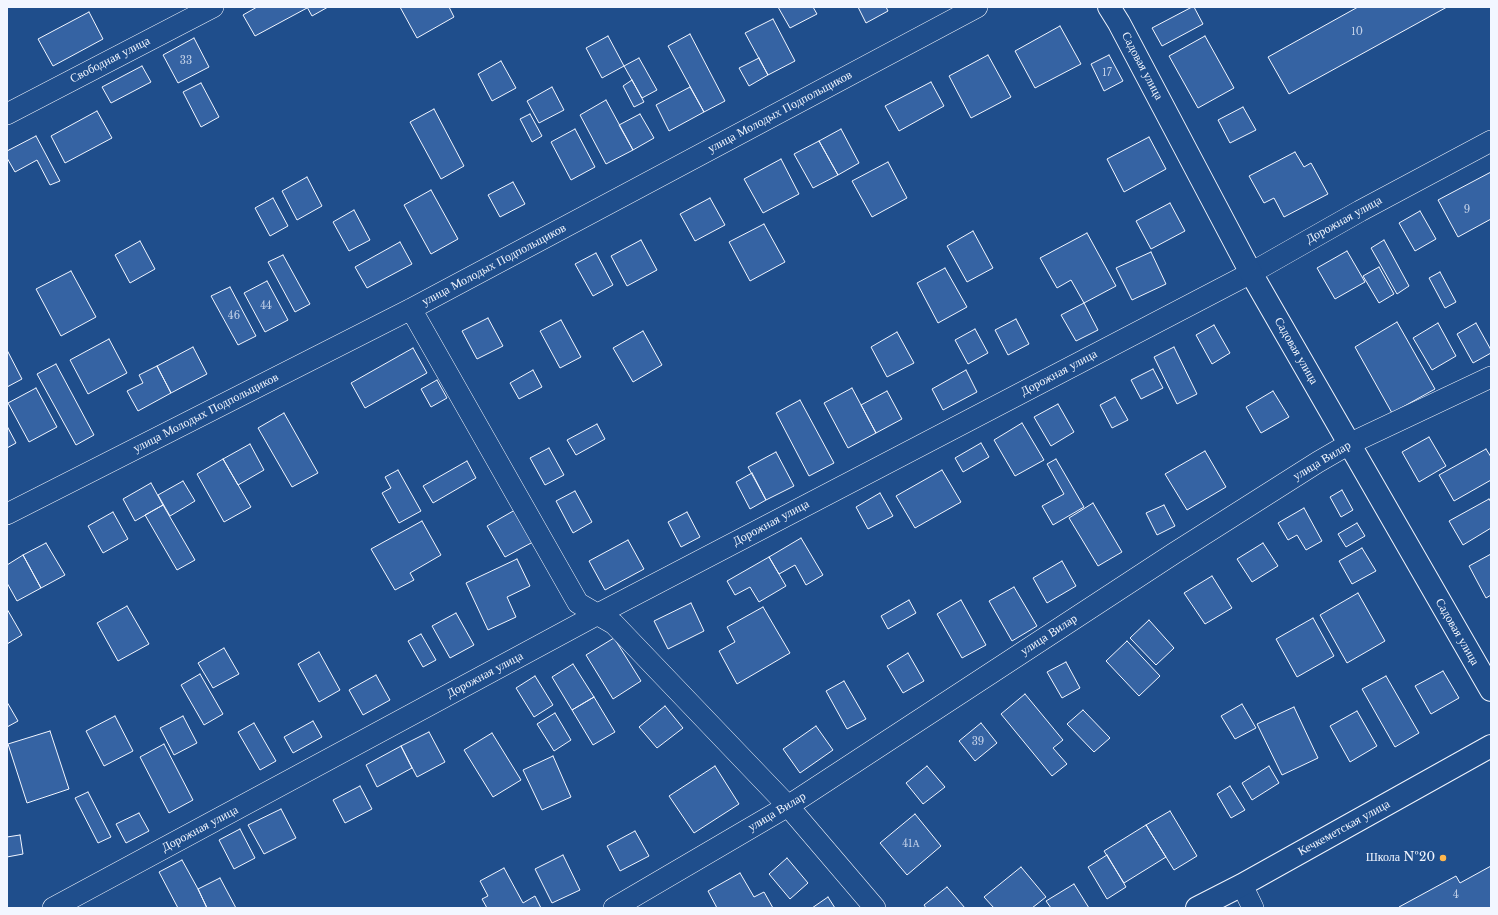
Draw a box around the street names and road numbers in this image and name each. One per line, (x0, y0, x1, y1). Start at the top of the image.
street label: Садовая улица (1118, 30, 1166, 102)
street label: Свободная улица (68, 34, 152, 86)
street label: улица Молодых Подпольщиков (705, 68, 855, 156)
street label: Дорожная улица (1304, 193, 1384, 247)
street label: улица Молодых Подпольщиков (419, 221, 569, 309)
street label: Садовая улица (1271, 315, 1321, 387)
street label: Дорожная улица (1018, 347, 1100, 399)
street label: улица Молодых Подпольщиков (131, 370, 281, 456)
street label: улица Вилар (1291, 438, 1353, 484)
street label: Дорожная улица (730, 497, 812, 549)
street label: Садовая улица (1432, 596, 1482, 668)
street label: улица Вилар (1018, 611, 1080, 659)
street label: Дорожная улица (444, 649, 526, 701)
street label: улица Вилар (746, 789, 808, 835)
street label: Кечкеметская улица (1296, 797, 1392, 859)
street label: Дорожная улица (159, 803, 241, 855)

